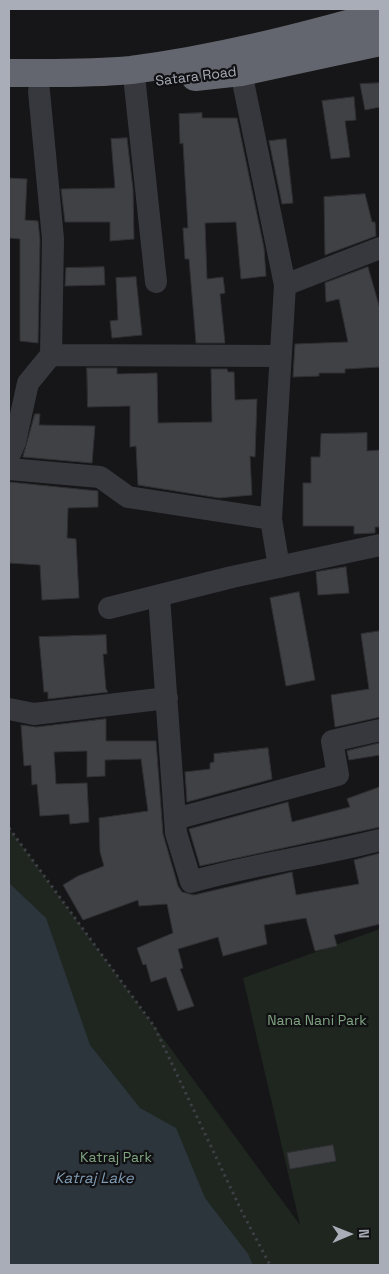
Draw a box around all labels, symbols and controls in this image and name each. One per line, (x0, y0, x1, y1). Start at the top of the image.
street label: Satara Road (154, 64, 238, 90)
park label: Nana Nani Park (267, 1013, 367, 1029)
park label: Katraj Park (80, 1150, 152, 1166)
water label: Katraj Lake (54, 1170, 134, 1188)
north arrow (324, 1209, 374, 1259)
text: N (355, 1229, 373, 1239)

